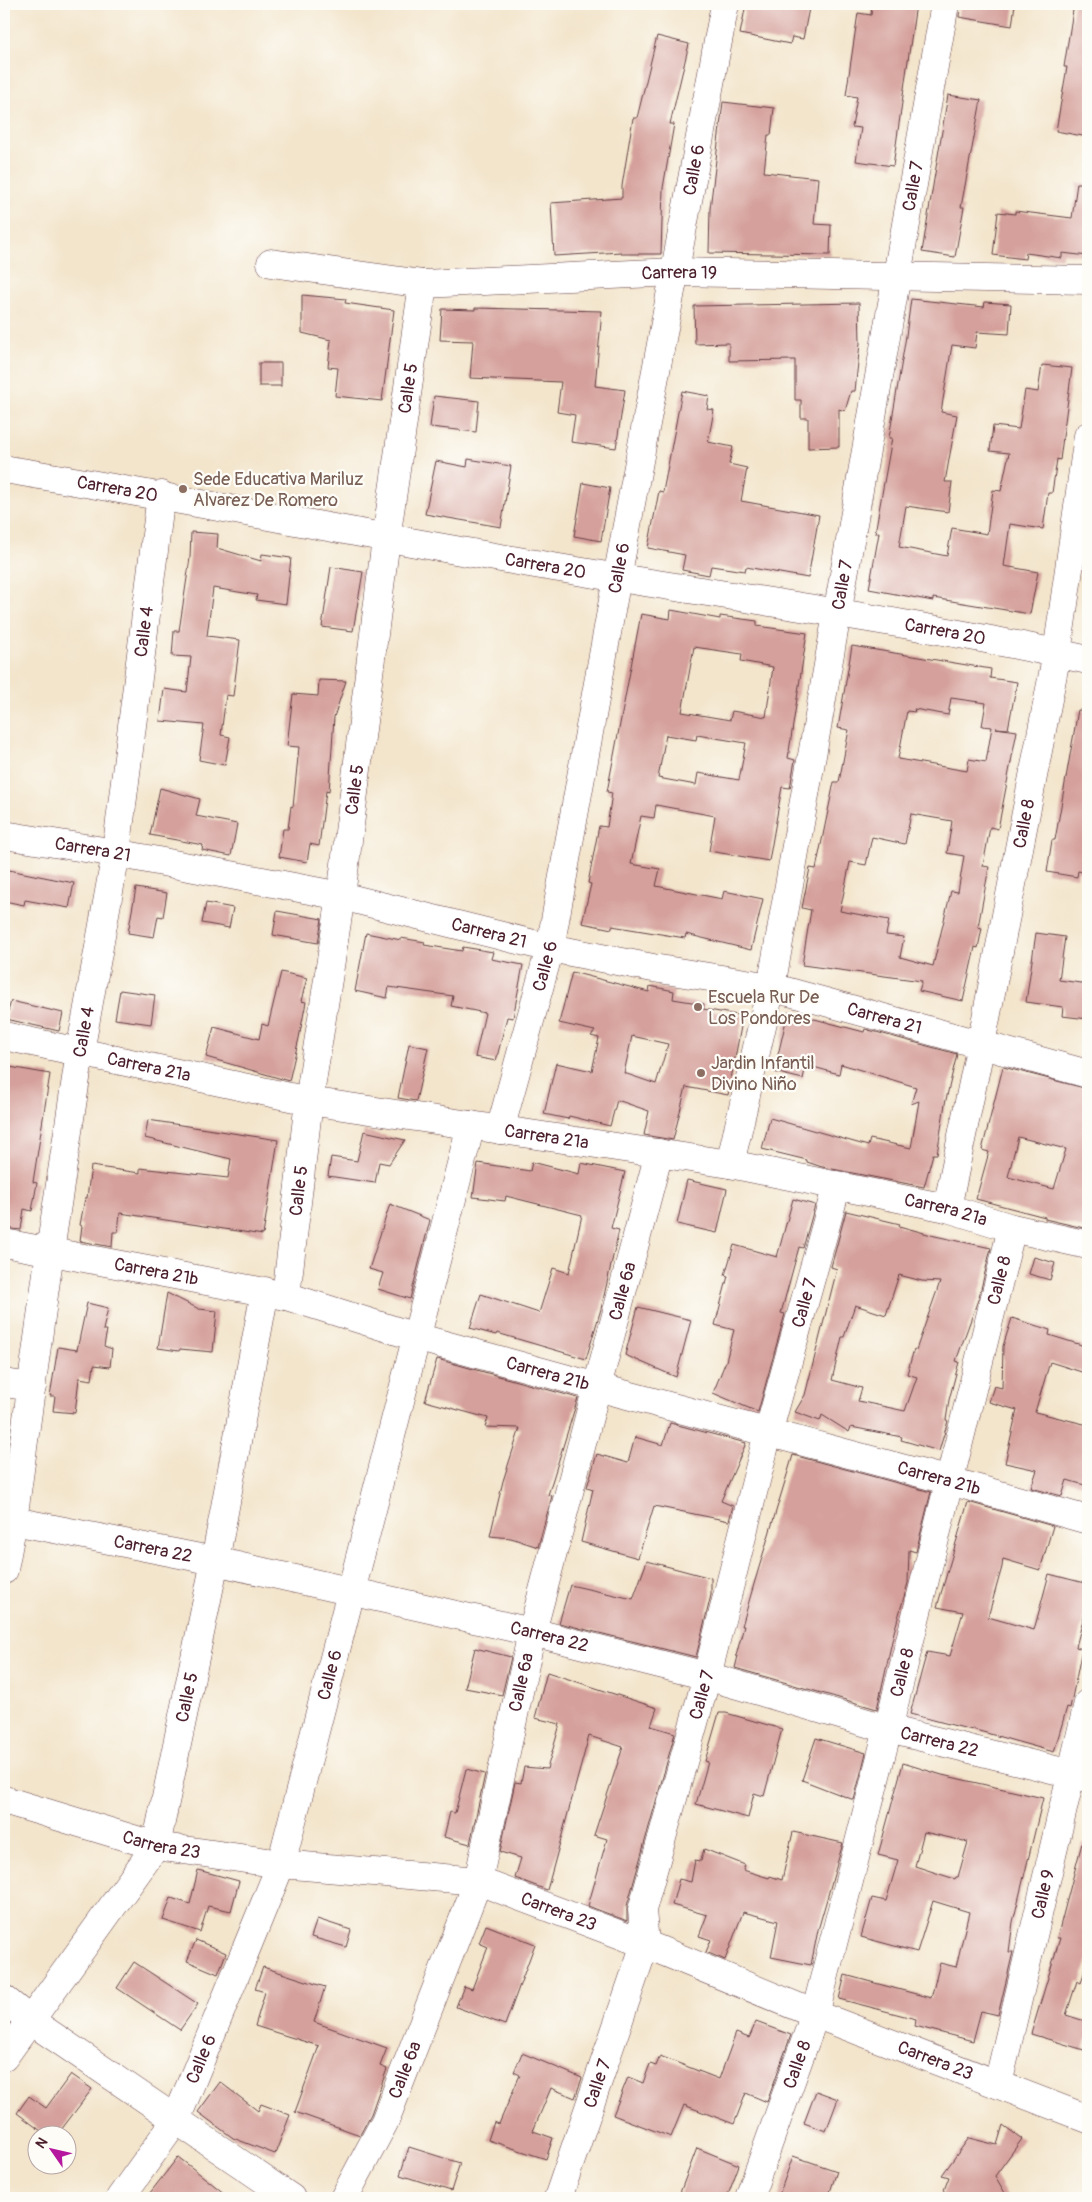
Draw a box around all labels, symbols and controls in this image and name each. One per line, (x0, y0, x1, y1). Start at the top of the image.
street label: Calle 6 (678, 143, 710, 197)
street label: Calle 7 (898, 159, 929, 213)
street label: Carrera 19 (641, 261, 717, 286)
street label: Calle 5 (393, 362, 423, 415)
place label: Sede Educativa Mariluz Alvarez De Romero (193, 468, 363, 512)
street label: Carrera 20 (75, 471, 160, 508)
marker: Sede Educativa Mariluz Alvarez De Romero (177, 483, 189, 495)
street label: Calle 6 (603, 541, 635, 595)
street label: Carrera 20 (503, 548, 588, 584)
street label: Calle 7 (827, 558, 858, 612)
street label: Calle 4 (130, 604, 159, 659)
street label: Carrera 20 (903, 613, 987, 651)
street label: Calle 5 (340, 763, 369, 816)
street label: Calle 8 (1008, 797, 1040, 850)
street label: Carrera 21 (53, 832, 133, 868)
street label: Carrera 21 (449, 913, 529, 954)
street label: Calle 6 (528, 939, 563, 994)
place label: Escuela Rur De Los Pondores (708, 986, 819, 1030)
street label: Carrera 21 (844, 997, 924, 1040)
marker: Escuela Rur De Los Pondores (692, 1001, 704, 1013)
street label: Calle 4 (68, 1004, 100, 1059)
street label: Carrera 21a (105, 1047, 193, 1087)
place label: Jardin Infantil Divino Niño (711, 1052, 814, 1096)
marker: Jardin Infantil Divino Niño (695, 1067, 707, 1079)
street label: Carrera 21a (503, 1119, 590, 1155)
street label: Calle 5 (285, 1164, 313, 1217)
street label: Carrera 21a (902, 1189, 990, 1232)
street label: Carrera 21b (112, 1253, 201, 1291)
street label: Calle 8 (982, 1253, 1017, 1307)
street label: Calle 6a (604, 1260, 642, 1323)
street label: Calle 7 (787, 1275, 823, 1330)
street label: Carrera 21b (503, 1351, 592, 1396)
street label: Carrera 21b (895, 1456, 983, 1501)
street label: Carrera 22 (112, 1530, 194, 1568)
street label: Carrera 22 (508, 1616, 591, 1658)
street label: Calle 8 (885, 1646, 920, 1700)
street label: Calle 6 (313, 1647, 348, 1703)
street label: Calle 6a (504, 1651, 539, 1714)
street label: Calle 7 (684, 1667, 720, 1722)
street label: Calle 5 (171, 1670, 204, 1724)
street label: Carrera 22 (898, 1721, 981, 1763)
street label: Carrera 23 (120, 1826, 202, 1864)
street label: Calle 9 (1026, 1867, 1060, 1921)
street label: Carrera 23 (517, 1887, 600, 1937)
street label: Calle 6 (181, 2031, 222, 2087)
street label: Carrera 23 (894, 2036, 976, 2086)
street label: Calle 8 (778, 2037, 817, 2092)
street label: Calle 6a (384, 2038, 427, 2102)
street label: Calle 7 (579, 2056, 617, 2111)
north arrow (28, 2124, 78, 2174)
text: N (32, 2134, 51, 2152)

